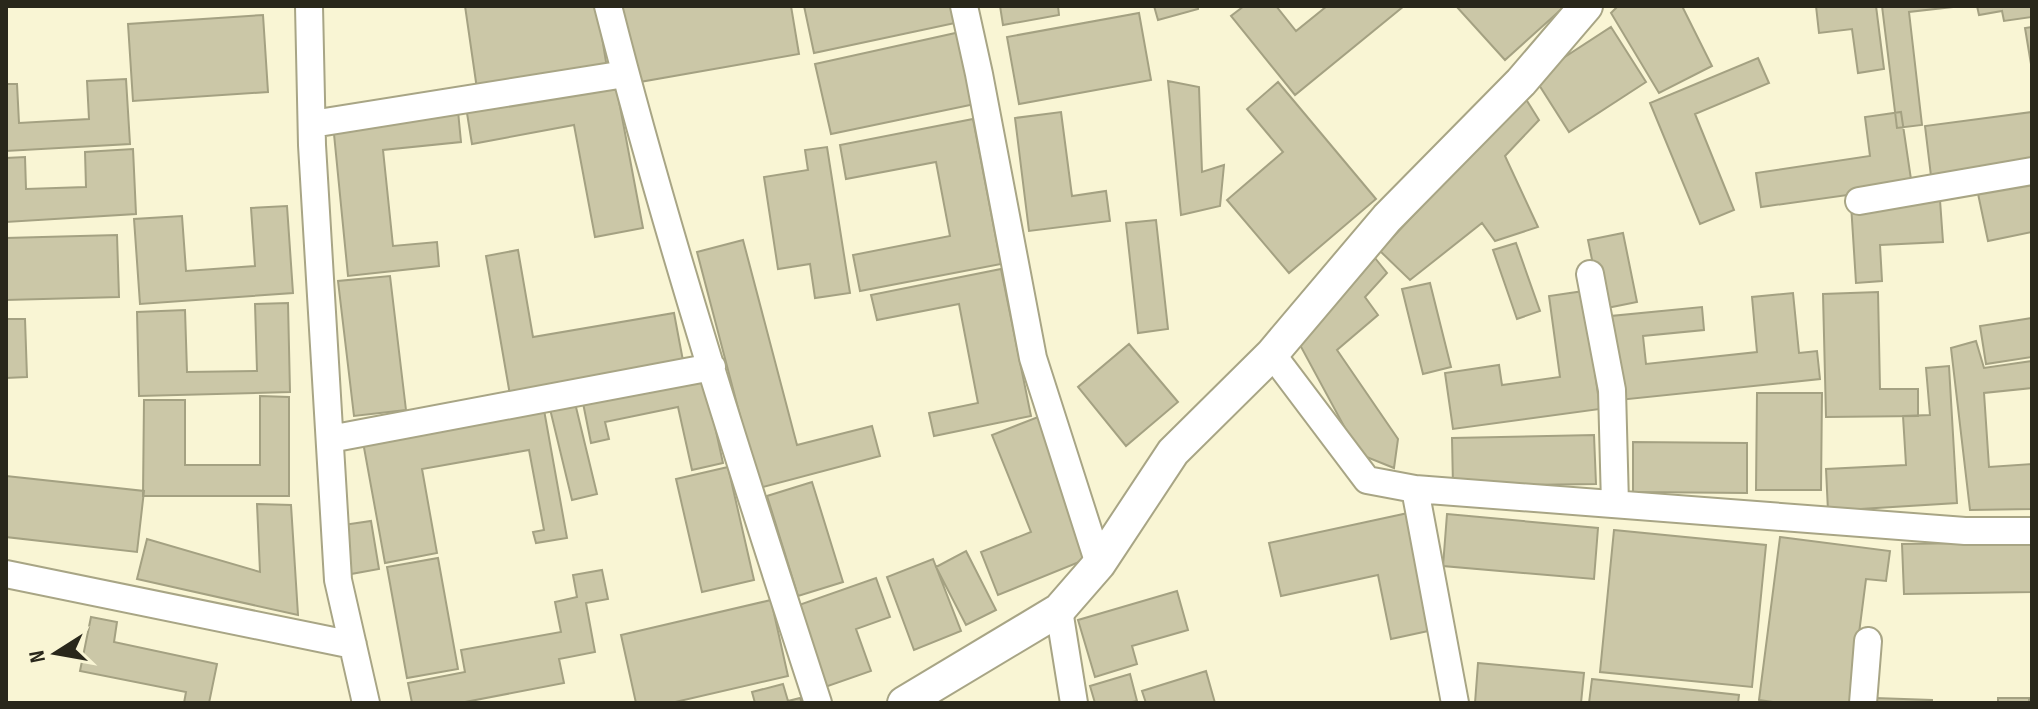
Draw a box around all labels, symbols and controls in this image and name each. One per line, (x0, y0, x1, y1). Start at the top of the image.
north arrow (16, 613, 96, 693)
text: N (23, 648, 52, 665)

